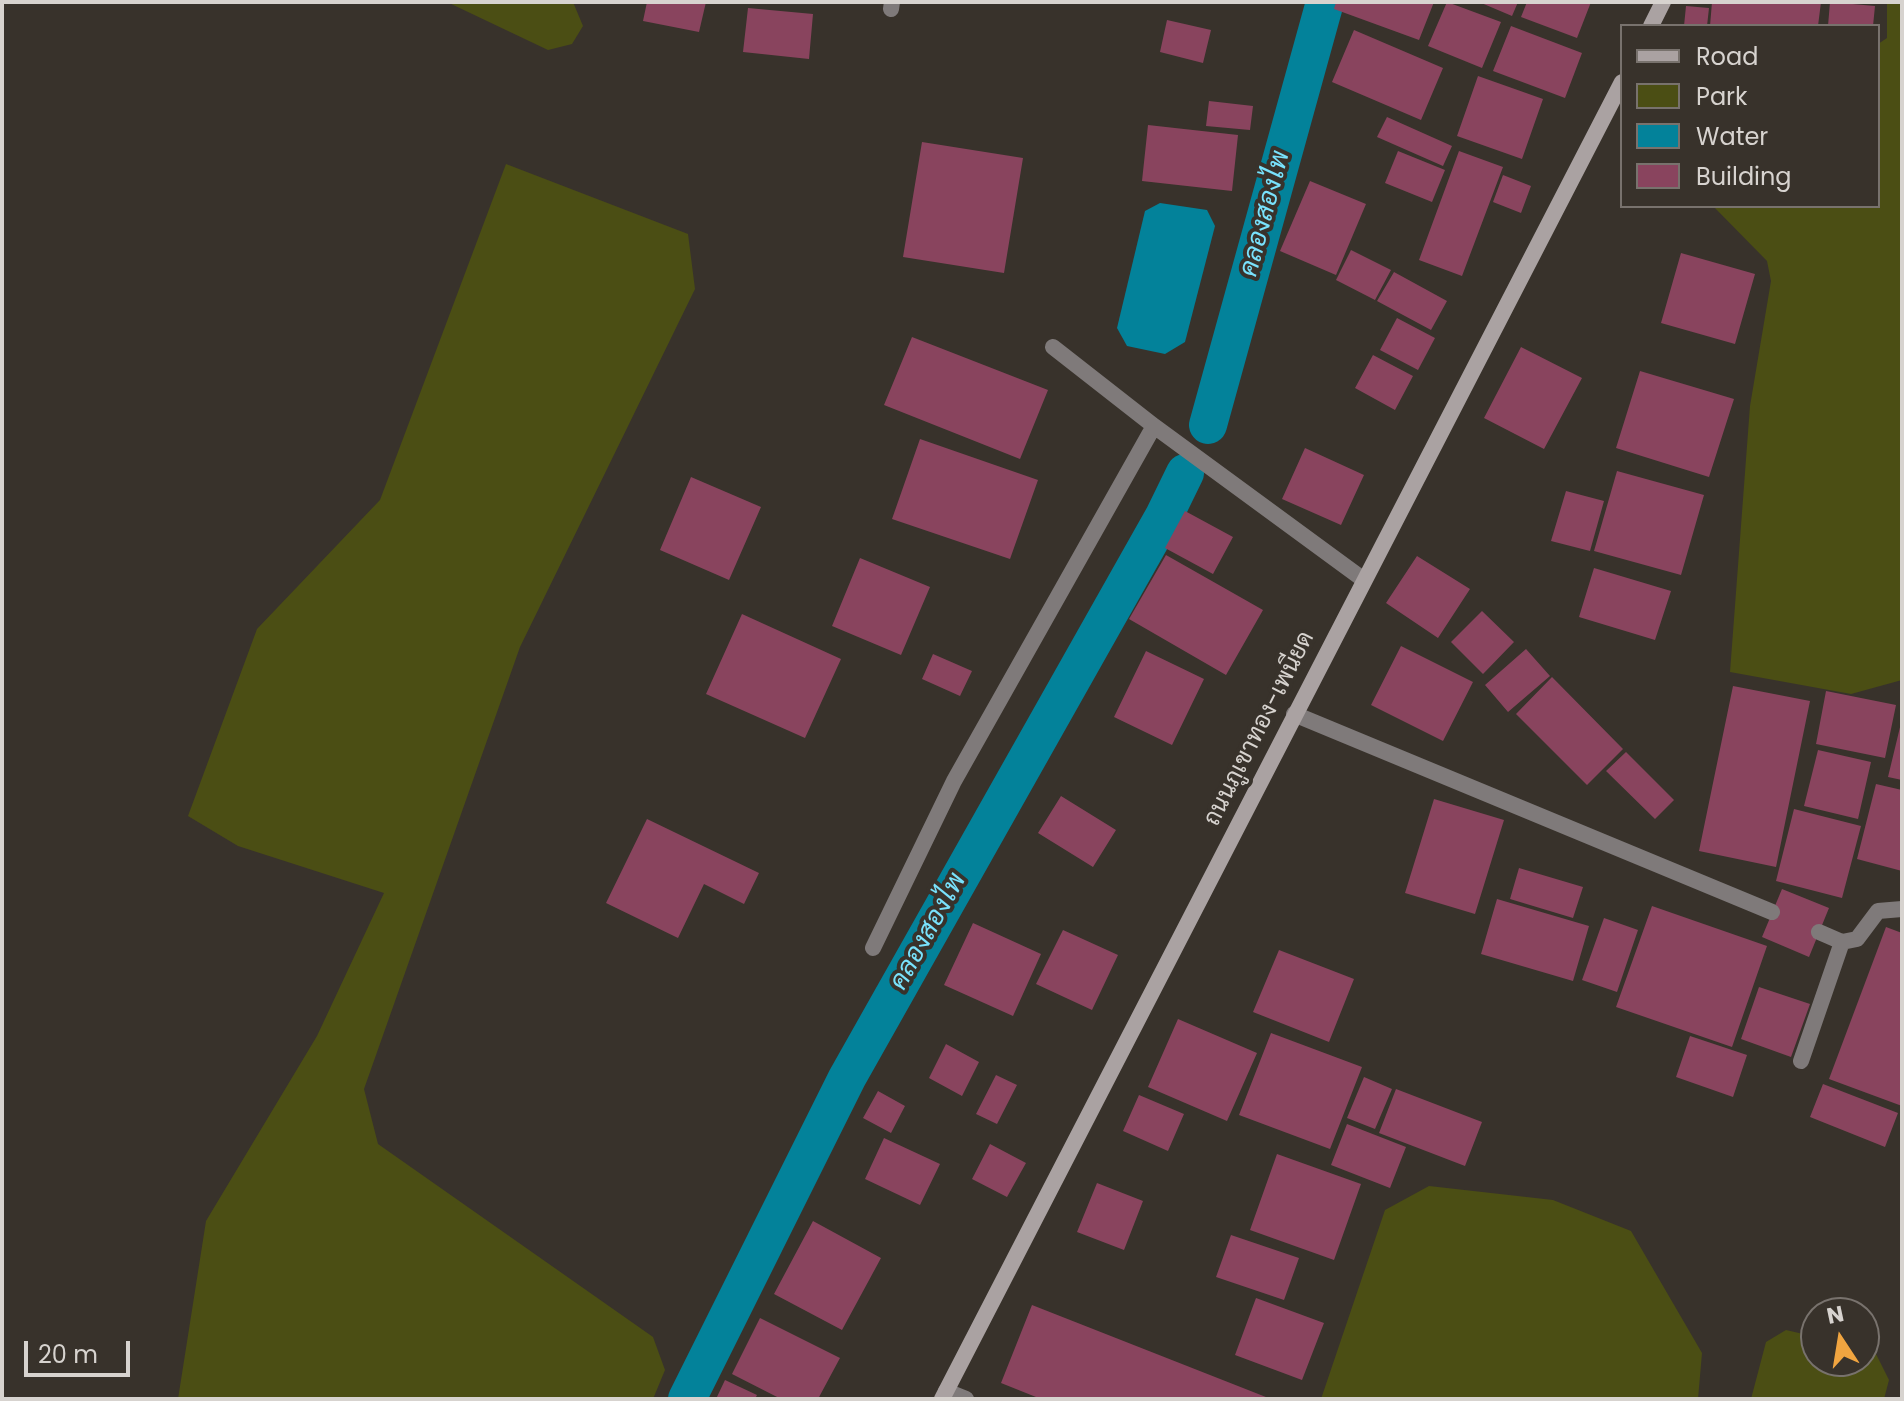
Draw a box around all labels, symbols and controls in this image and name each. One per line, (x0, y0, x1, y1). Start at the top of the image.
legend (1620, 24, 1880, 208)
text: Road (1696, 40, 1758, 73)
text: Park (1696, 80, 1747, 113)
text: Water (1696, 120, 1768, 153)
water label: คลองสองไพ (1234, 148, 1298, 280)
text: Building (1696, 160, 1792, 193)
street label: ถนนภูเขาทอง-เพนียด (1198, 627, 1322, 831)
water label: คลองสองไพ (884, 868, 974, 996)
north arrow (1800, 1297, 1880, 1377)
text: N (1824, 1298, 1847, 1332)
scale bar (28, 1325, 134, 1375)
text: 20 m (38, 1338, 98, 1371)

